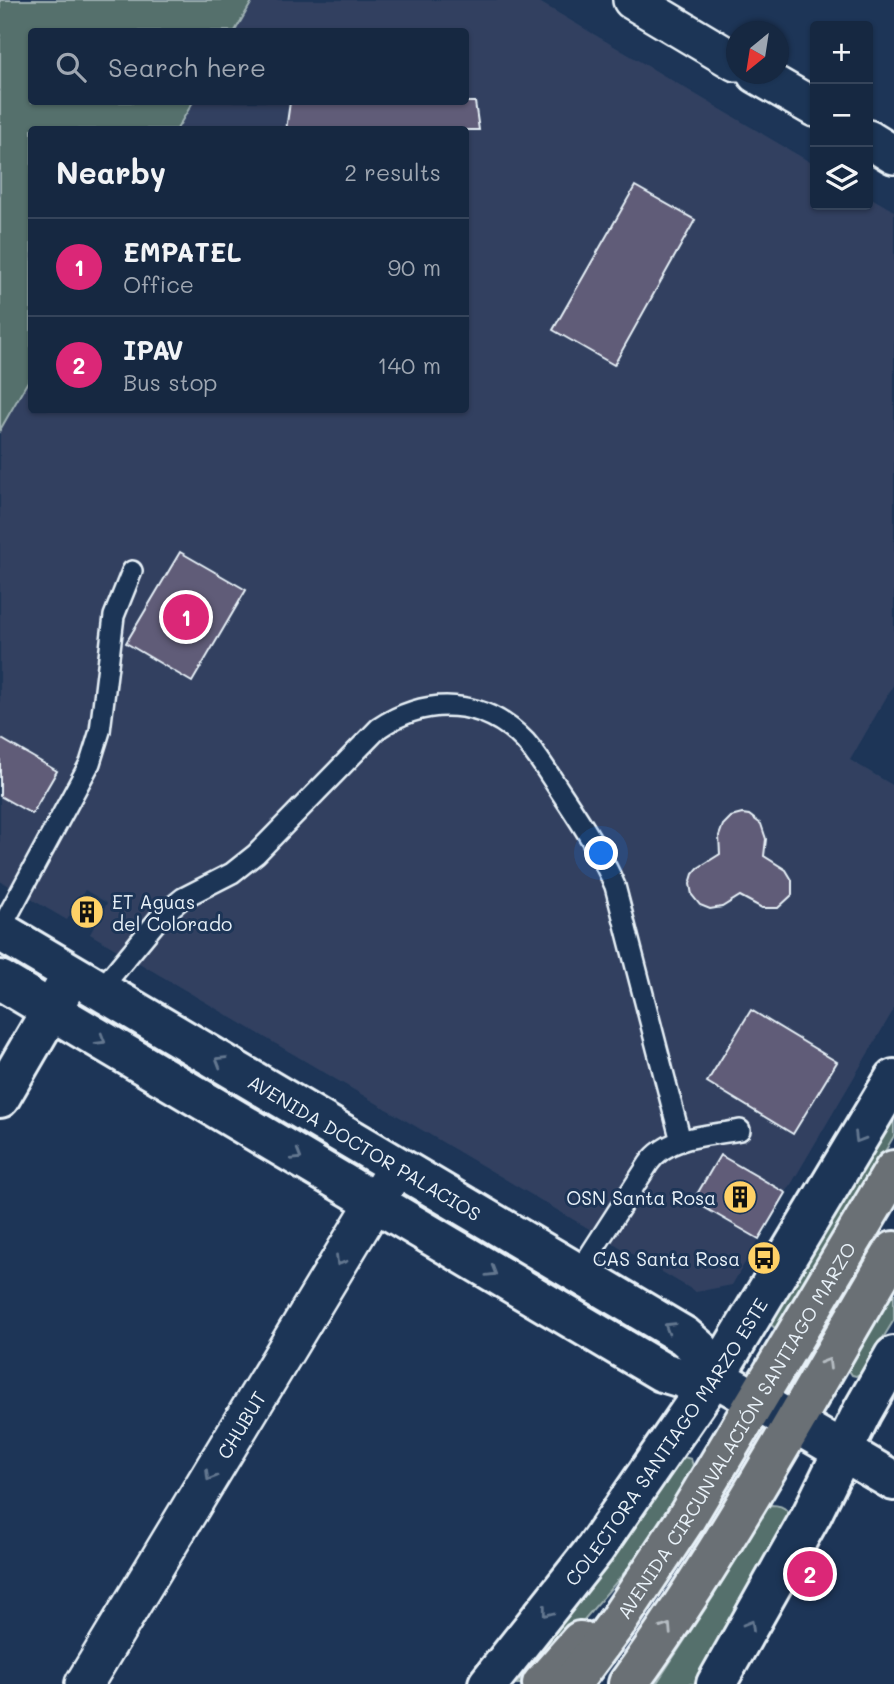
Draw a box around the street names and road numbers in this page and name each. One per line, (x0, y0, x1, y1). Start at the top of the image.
street label: AVENIDA DOCTOR PALACIOS (244, 1068, 486, 1226)
street label: AVENIDA CIRCUNVALACIÓN SANTIAGO MARZO (611, 1237, 861, 1623)
street label: COLECTORA SANTIAGO MARZO ESTE (559, 1293, 772, 1590)
street label: CHUBUT (211, 1386, 271, 1463)

